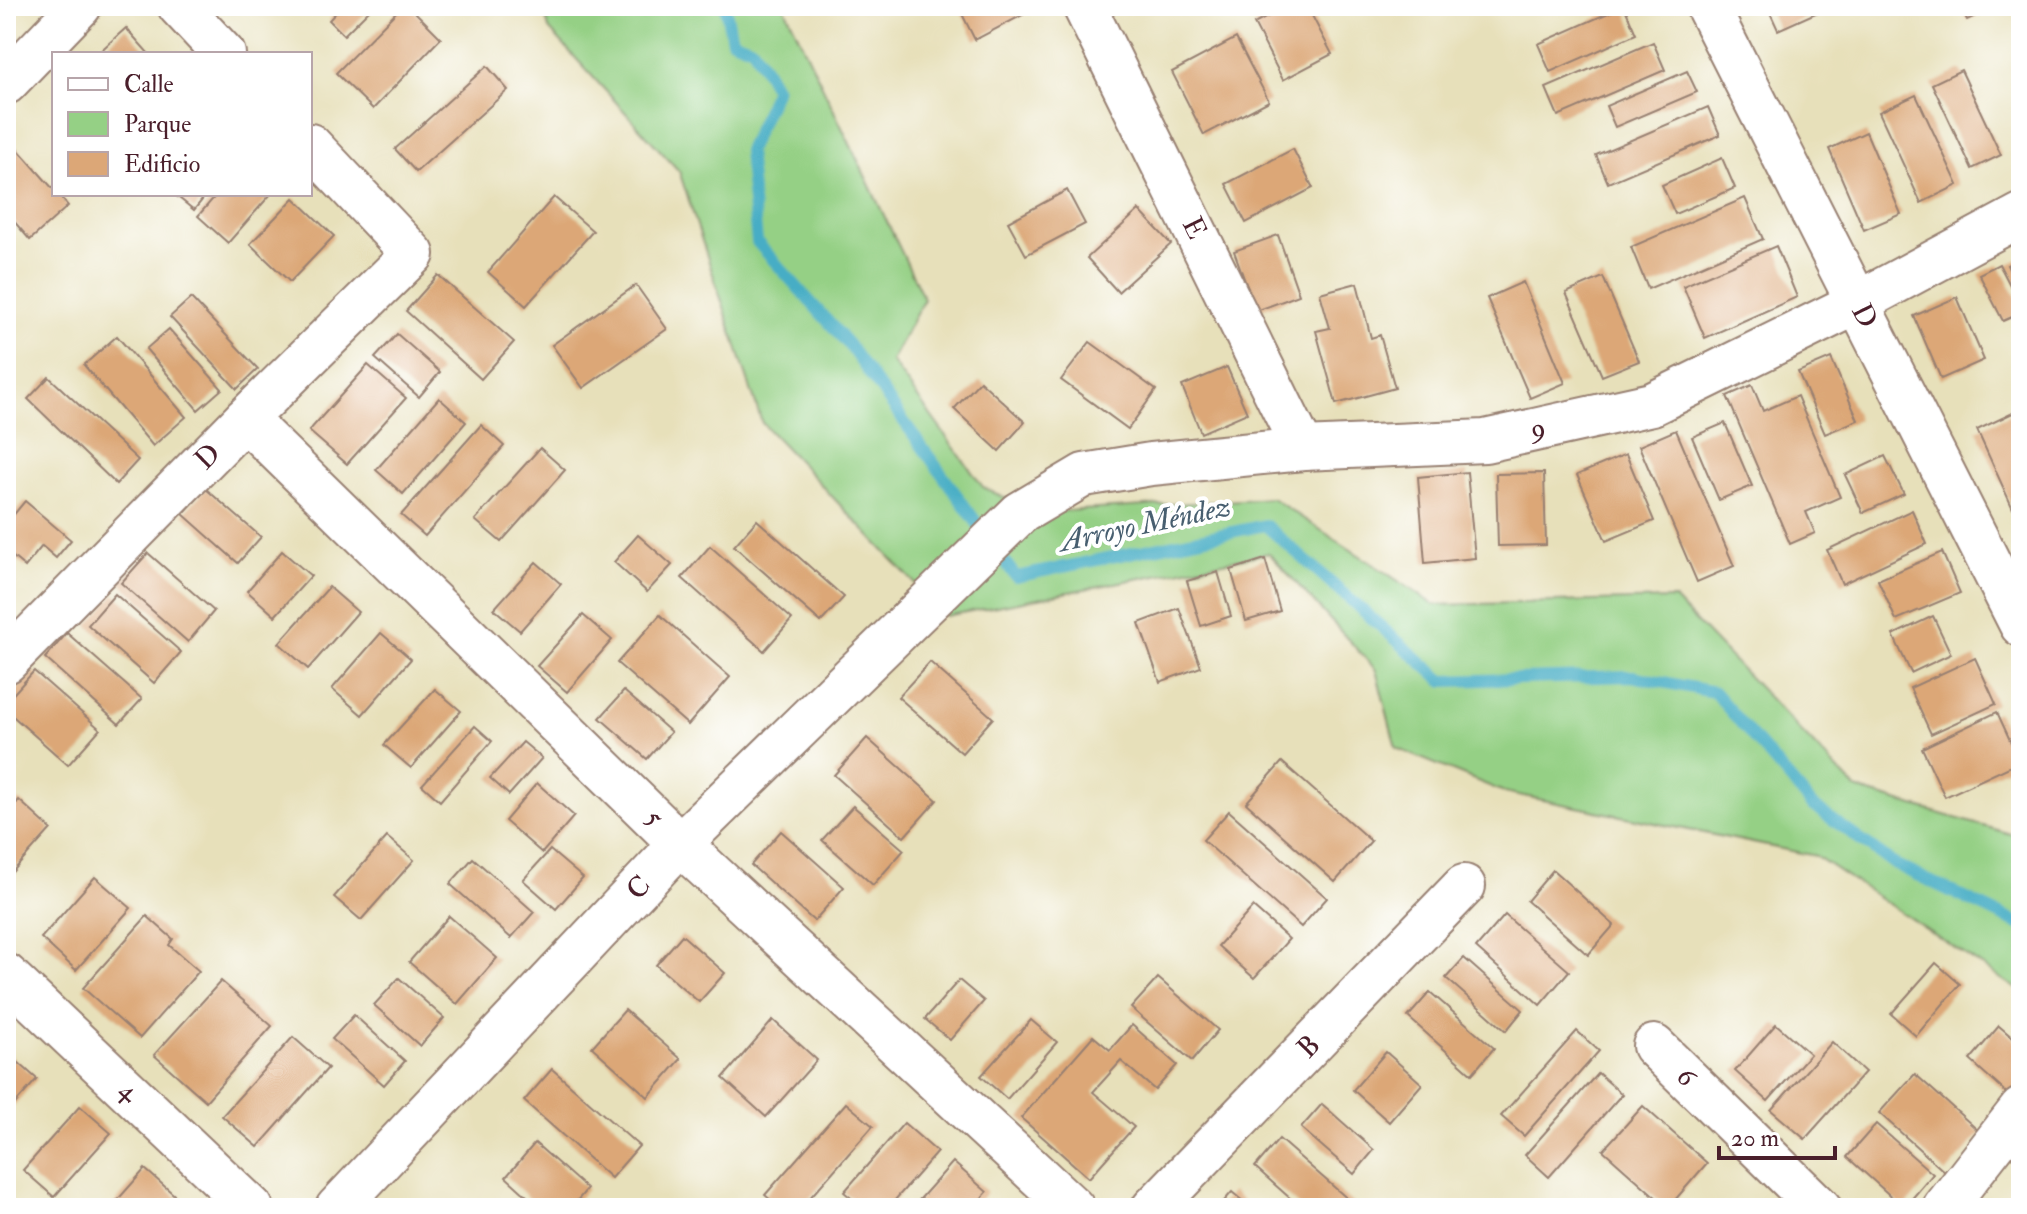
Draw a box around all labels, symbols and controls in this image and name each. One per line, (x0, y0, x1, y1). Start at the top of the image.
legend (52, 52, 312, 196)
text: Calle (124, 69, 174, 100)
text: Parque (124, 109, 191, 140)
text: Edificio (124, 149, 200, 180)
street label: E (1174, 211, 1214, 245)
street label: D (1843, 298, 1885, 334)
street label: 9 (1525, 410, 1549, 448)
street label: D (188, 437, 228, 477)
water label: Arroyo Méndez (1053, 488, 1234, 561)
street label: 5 (637, 801, 671, 835)
street label: C (619, 869, 659, 907)
street label: B (1290, 1028, 1328, 1066)
street label: 6 (1669, 1060, 1705, 1096)
street label: 4 (112, 1073, 148, 1110)
scale bar (1719, 1110, 1835, 1160)
text: 20 m (1731, 1123, 1780, 1154)

